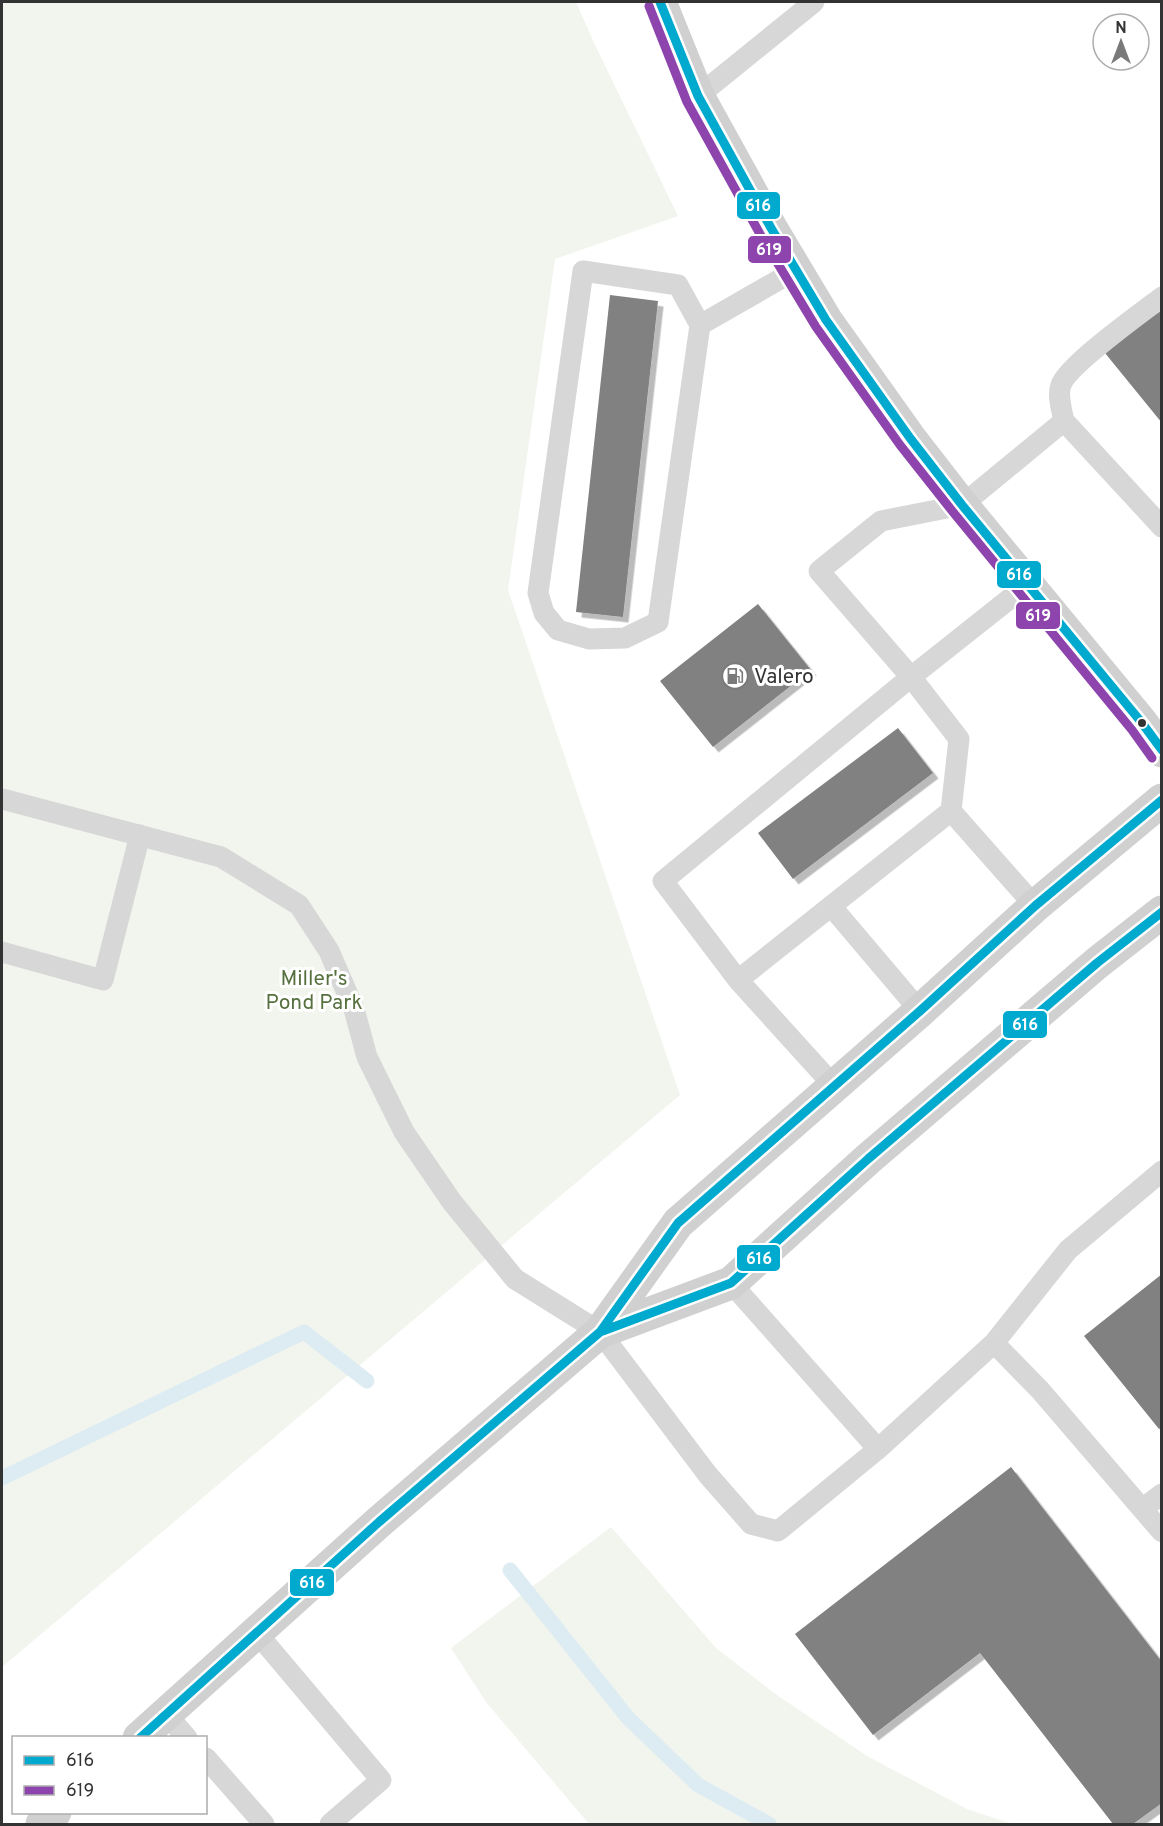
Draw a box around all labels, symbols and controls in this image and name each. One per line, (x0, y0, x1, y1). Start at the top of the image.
north arrow (1091, 12, 1151, 72)
text: N (1115, 19, 1127, 39)
line badge: 616 (736, 191, 781, 220)
text: 616 (745, 197, 771, 217)
line badge: 619 (747, 235, 792, 264)
text: 619 (756, 241, 782, 261)
line badge: 616 (996, 560, 1042, 589)
text: 616 (1006, 566, 1032, 586)
line badge: 619 (1015, 601, 1061, 630)
text: 619 (1025, 607, 1051, 627)
fuel station icon: Valero (720, 661, 750, 691)
place label: Valero (754, 664, 814, 691)
unlabelled marker (1136, 717, 1148, 729)
park label: Miller's Pond Park (265, 966, 363, 1017)
line badge: 616 (1002, 1010, 1048, 1039)
text: 616 (1012, 1016, 1038, 1036)
line badge: 616 (736, 1244, 781, 1272)
text: 616 (746, 1250, 772, 1270)
line badge: 616 (289, 1568, 335, 1597)
text: 616 (299, 1574, 325, 1594)
legend (12, 1736, 207, 1814)
text: 616 (66, 1750, 94, 1773)
text: 619 (66, 1780, 94, 1803)

